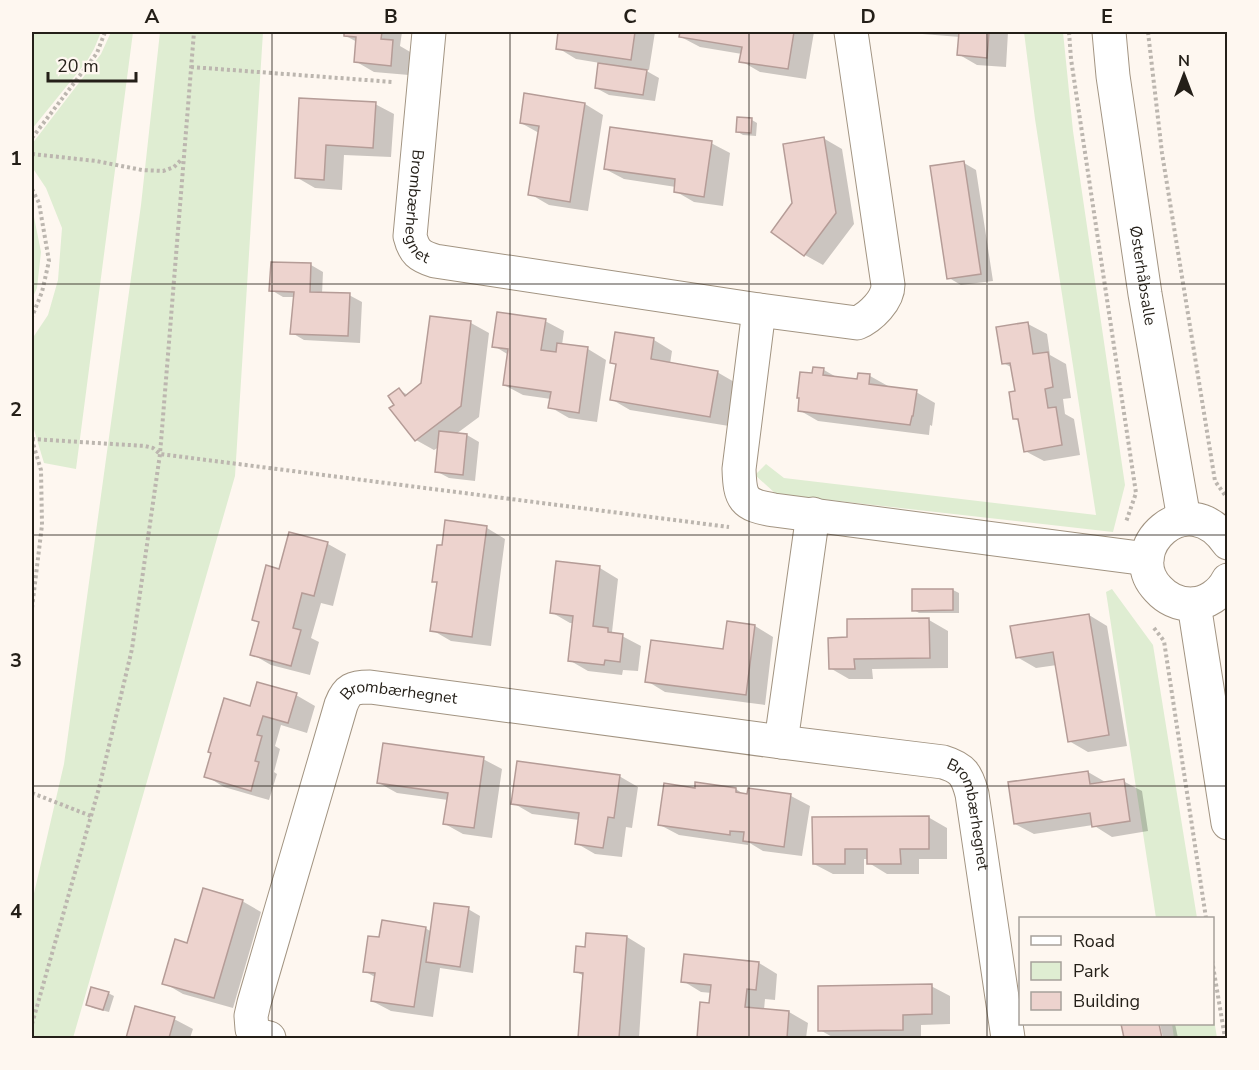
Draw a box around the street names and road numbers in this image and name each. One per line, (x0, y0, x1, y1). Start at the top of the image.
street label: Brombærhegnet (399, 148, 433, 269)
street label: Østerhåbsalle (1124, 224, 1161, 327)
street label: Brombærhegnet (335, 675, 459, 710)
street label: Brombærhegnet (943, 753, 994, 872)

